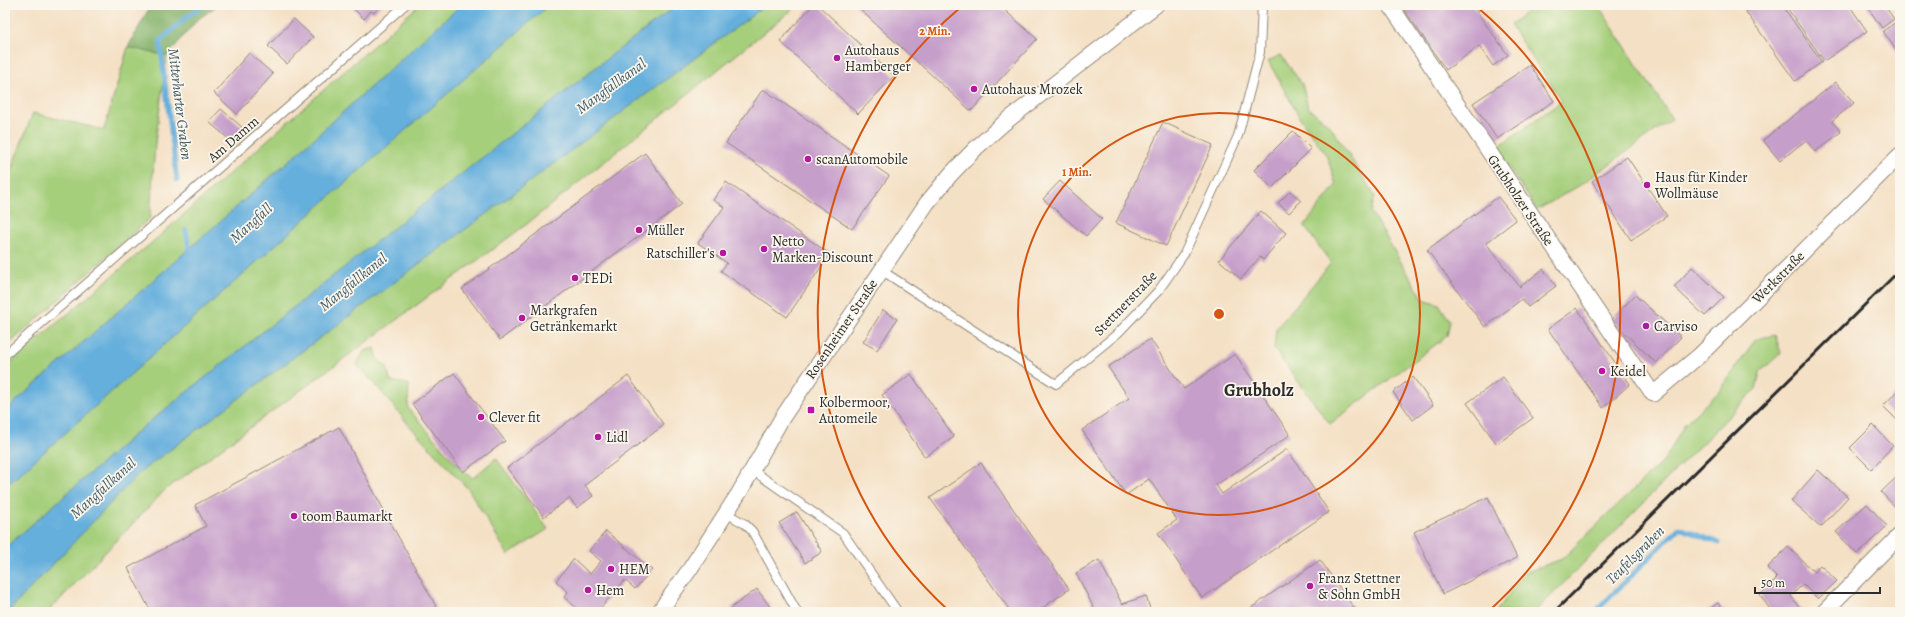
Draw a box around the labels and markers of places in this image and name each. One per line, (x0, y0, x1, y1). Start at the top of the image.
place label: Autohaus Hamberger (844, 41, 911, 76)
marker: Autohaus Hamberger (832, 53, 842, 63)
place label: Autohaus Mrozek (981, 80, 1083, 99)
marker: Autohaus Mrozek (969, 84, 979, 94)
place label: scanAutomobile (816, 150, 908, 169)
marker: scanAutomobile (803, 154, 813, 164)
place label: Haus für Kinder Wollmäuse (1654, 168, 1748, 203)
marker: Haus für Kinder Wollmäuse (1642, 180, 1652, 190)
place label: Müller (647, 221, 685, 240)
marker: Müller (634, 225, 644, 235)
place label: Netto Marken-Discount (772, 232, 873, 267)
place label: Ratschiller's (646, 244, 715, 263)
marker: Netto Marken-Discount (759, 244, 769, 254)
marker: Ratschiller's (718, 248, 728, 258)
place label: TEDi (583, 269, 613, 288)
marker: TEDi (570, 273, 580, 283)
place label: Markgrafen Getränkemarkt (530, 301, 618, 336)
centre of rings (1212, 307, 1226, 321)
marker: Markgrafen Getränkemarkt (517, 313, 527, 323)
place label: Carviso (1654, 317, 1698, 336)
marker: Carviso (1641, 321, 1651, 331)
place label: Keidel (1610, 362, 1646, 381)
marker: Keidel (1597, 366, 1607, 376)
place label: Kolbermoor, Automeile (818, 393, 890, 428)
marker: Kolbermoor, Automeile (806, 405, 816, 415)
place label: Clever fit (489, 408, 541, 427)
marker: Clever fit (476, 412, 486, 422)
place label: Lidl (606, 428, 629, 447)
marker: Lidl (593, 432, 603, 442)
place label: toom Baumarkt (302, 507, 393, 526)
marker: toom Baumarkt (289, 511, 299, 521)
place label: HEM (619, 560, 650, 579)
marker: HEM (606, 564, 616, 574)
place label: Franz Stettner & Sohn GmbH (1318, 569, 1401, 604)
place label: Hem (596, 581, 625, 600)
marker: Franz Stettner & Sohn GmbH (1305, 581, 1315, 591)
marker: Hem (583, 585, 593, 595)

